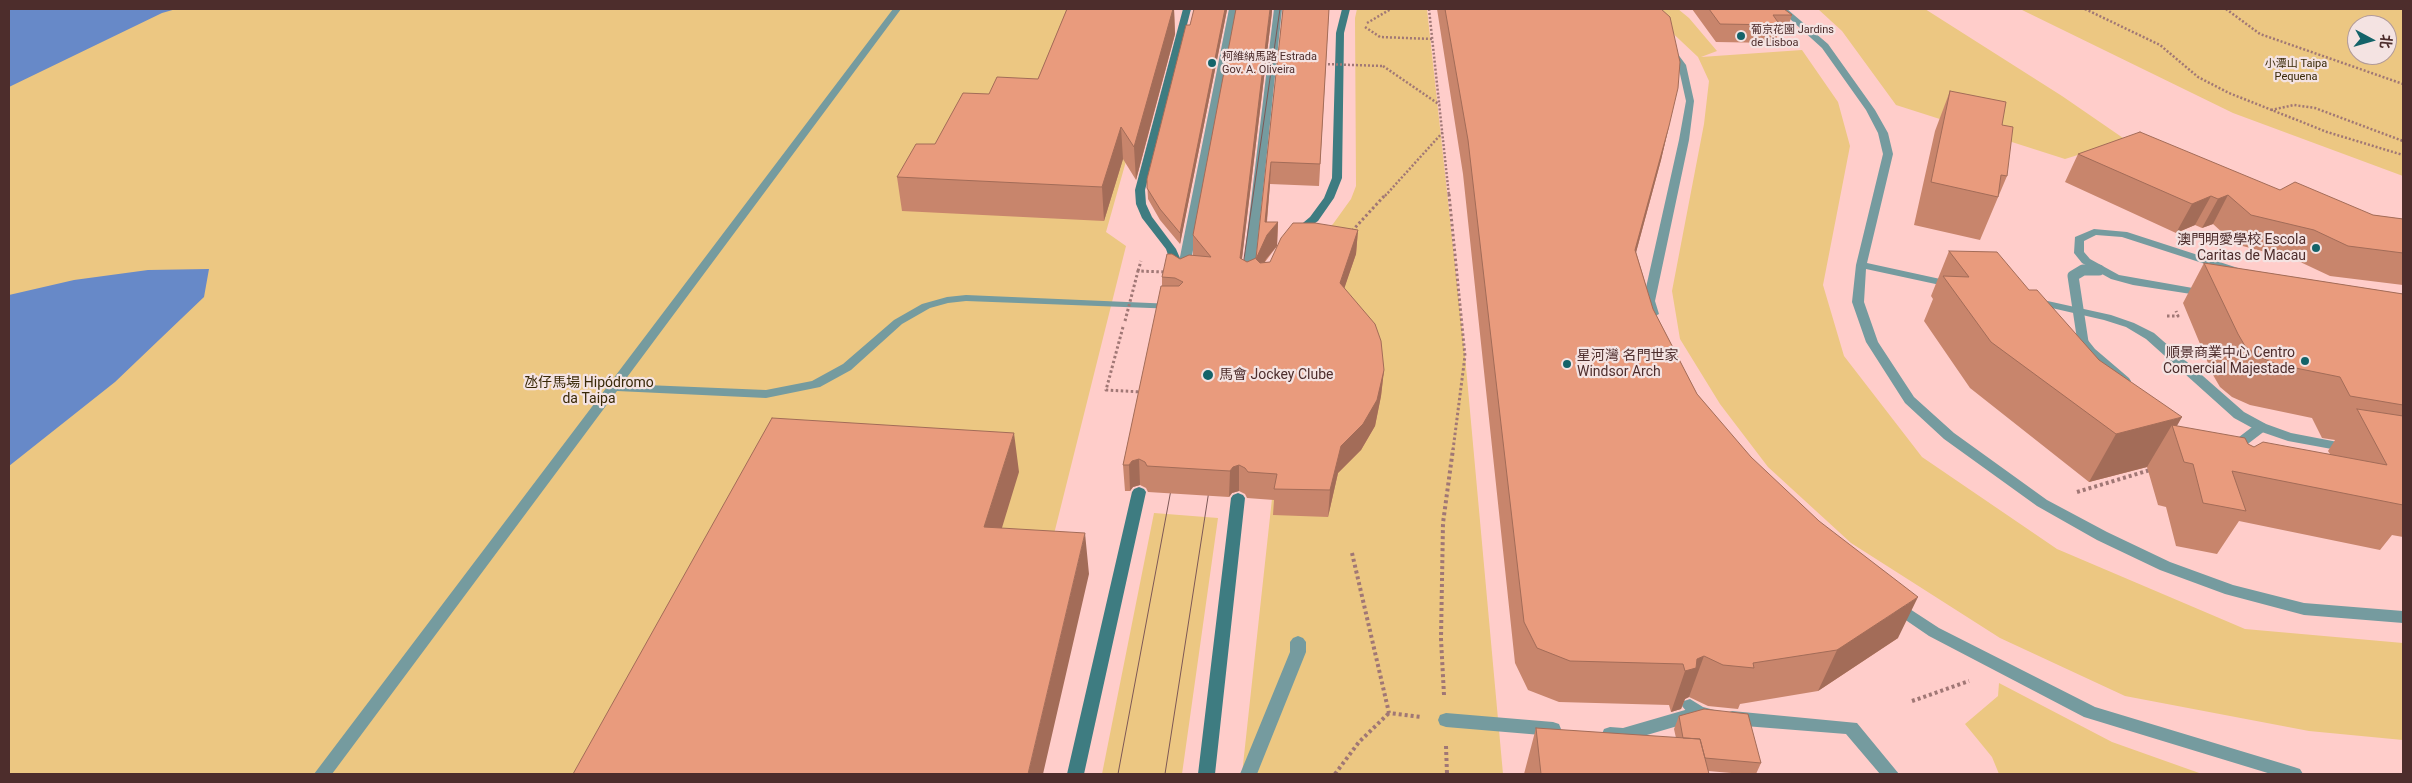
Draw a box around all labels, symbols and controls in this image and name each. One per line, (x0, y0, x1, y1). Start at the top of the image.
north arrow (2347, 15, 2397, 65)
place label: 葡京花園 Jardins de Lisboa (1751, 23, 1834, 49)
marker: 葡京花園 Jardins de Lisboa (1735, 30, 1747, 42)
text: 北 (2377, 34, 2395, 49)
place label: 柯維納馬路 Estrada Gov. A. Oliveira (1222, 50, 1317, 76)
marker: 柯維納馬路 Estrada Gov. A. Oliveira (1206, 57, 1218, 69)
park label: 小潭山 Taipa Pequena (2265, 57, 2327, 83)
place label: 澳門明愛學校 Escola Caritas de Macau (2177, 232, 2306, 264)
marker: 澳門明愛學校 Escola Caritas de Macau (2310, 242, 2322, 254)
place label: 順景商業中心 Centro Comercial Majestade (2163, 345, 2295, 378)
place label: 星河灣 名門世家 Windsor Arch (1577, 348, 1678, 381)
marker: 順景商業中心 Centro Comercial Majestade (2299, 355, 2311, 367)
marker: 星河灣 名門世家 Windsor Arch (1561, 358, 1573, 370)
place label: 馬會 Jockey Clube (1219, 367, 1333, 383)
marker: 馬會 Jockey Clube (1201, 368, 1215, 382)
park label: 氹仔馬場 Hipódromo da Taipa (524, 375, 654, 408)

